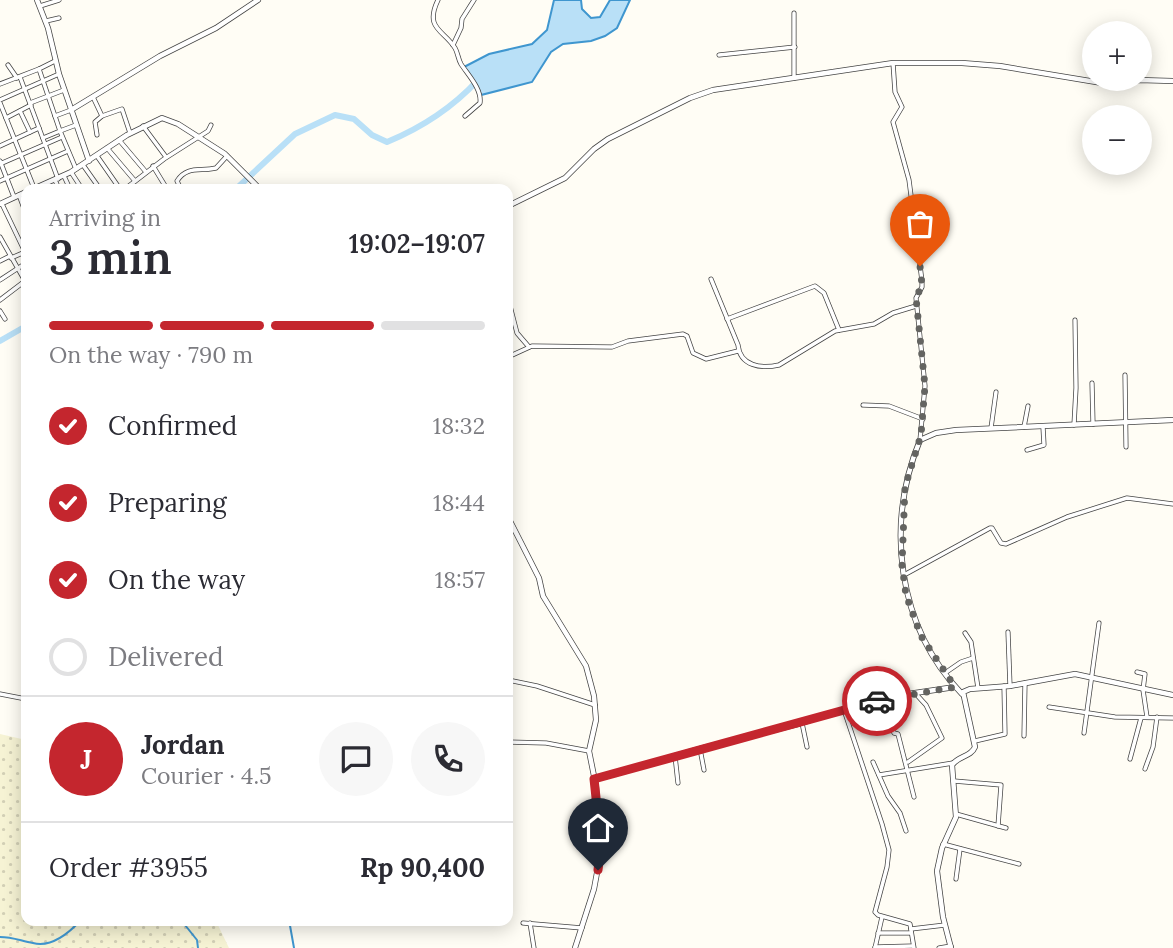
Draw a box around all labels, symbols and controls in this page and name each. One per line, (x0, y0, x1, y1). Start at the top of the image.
map controls (1082, 21, 1152, 175)
button: + (1082, 21, 1152, 91)
button: − (1082, 105, 1152, 175)
pin (890, 194, 950, 266)
text: Arriving in (49, 203, 161, 232)
icon: bag (901, 205, 939, 243)
text: 19:02–19:07 (349, 227, 485, 260)
text: 3 min (49, 228, 172, 287)
text: On the way · 790 m (49, 340, 253, 369)
icon: check (49, 407, 87, 445)
text: Confirmed (108, 409, 237, 442)
text: 18:32 (433, 411, 485, 440)
icon: check (49, 484, 87, 522)
text: Preparing (108, 486, 227, 519)
text: 18:44 (433, 488, 485, 517)
icon: check (49, 561, 87, 599)
text: On the way (108, 563, 245, 596)
text: 18:57 (435, 565, 485, 594)
text: Delivered (108, 640, 224, 673)
courier (842, 666, 912, 736)
icon: car (858, 682, 896, 720)
button: chat (319, 722, 393, 796)
button: phone (411, 722, 485, 796)
text: Jordan (141, 728, 225, 761)
text: J (80, 743, 92, 776)
text: Courier · 4.5 (141, 761, 272, 790)
pin (568, 798, 628, 870)
icon: home (579, 809, 617, 847)
text: Order #3955 (49, 851, 208, 884)
text: Rp 90,400 (360, 851, 485, 884)

